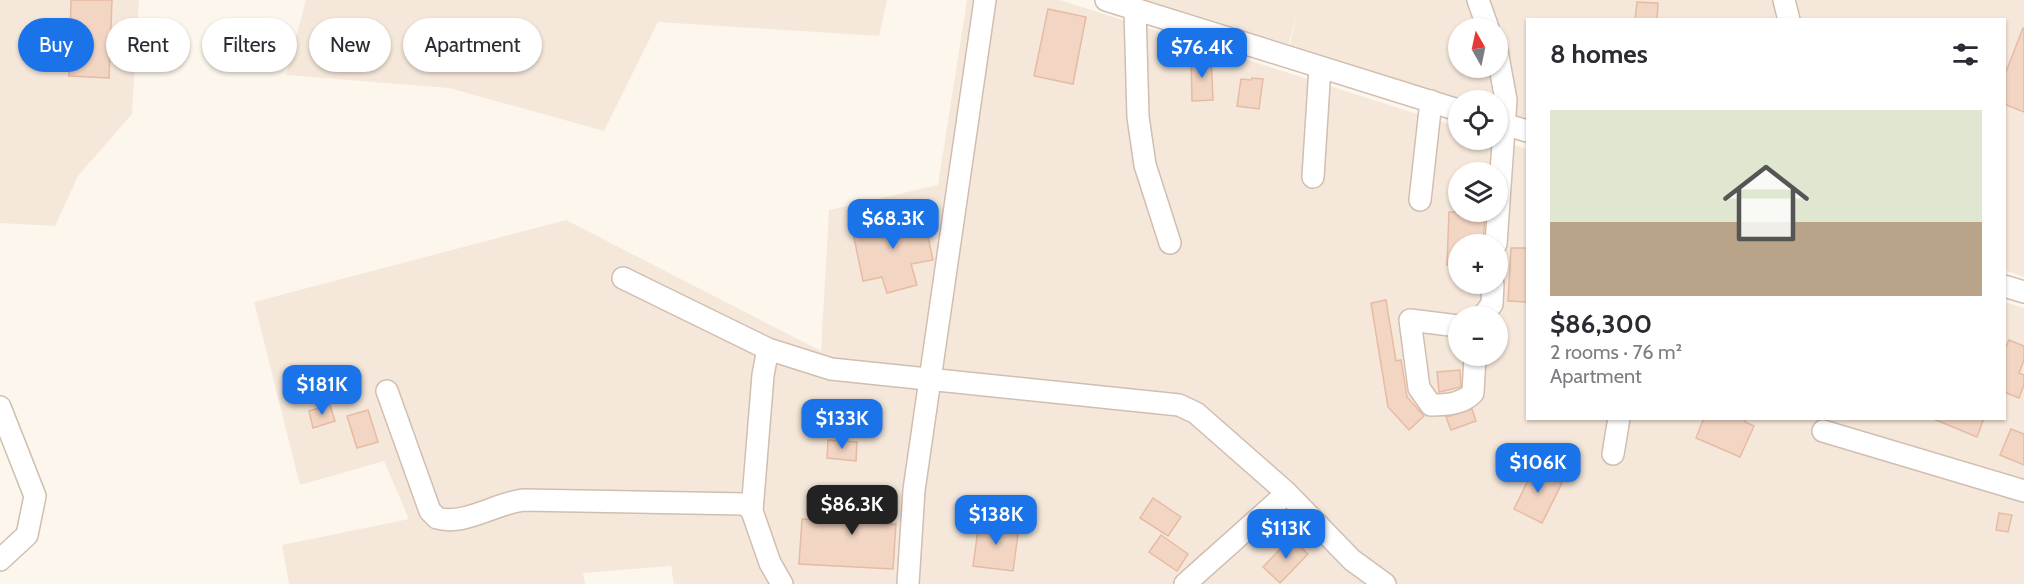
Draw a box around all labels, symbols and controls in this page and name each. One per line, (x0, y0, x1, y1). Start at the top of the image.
chip: Buy (18, 18, 94, 72)
chip: Rent (106, 18, 190, 72)
chip: Filters (202, 18, 297, 72)
chip: New (309, 18, 391, 72)
chip: Apartment (403, 18, 542, 72)
north arrow (1448, 18, 1508, 78)
map controls (1448, 18, 1508, 366)
pin: $76.4K (1153, 28, 1251, 79)
text: $76.4K (1171, 35, 1233, 59)
text: 8 homes (1550, 38, 1648, 70)
icon: filters (1949, 38, 1982, 71)
button: locate (1448, 90, 1508, 150)
icon: home (1712, 149, 1820, 257)
button: layers (1448, 162, 1508, 222)
pin: $68.3K (844, 199, 942, 250)
text: $68.3K (862, 206, 924, 230)
button: + (1448, 234, 1508, 294)
button: − (1448, 306, 1508, 366)
text: $86,300 (1550, 308, 1652, 340)
text: 2 rooms · 76 m² (1550, 340, 1682, 364)
text: Apartment (1550, 364, 1642, 388)
pin: $181K (280, 365, 364, 416)
text: $181K (297, 372, 347, 396)
pin: $133K (800, 399, 884, 450)
text: $133K (815, 406, 869, 430)
pin: $106K (1496, 443, 1580, 494)
text: $106K (1510, 450, 1566, 474)
pin: $86.3K (803, 485, 901, 536)
text: $86.3K (821, 492, 883, 516)
pin: $138K (954, 495, 1038, 546)
text: $138K (969, 502, 1023, 526)
pin: $113K (1244, 509, 1328, 560)
text: $113K (1261, 516, 1311, 540)

